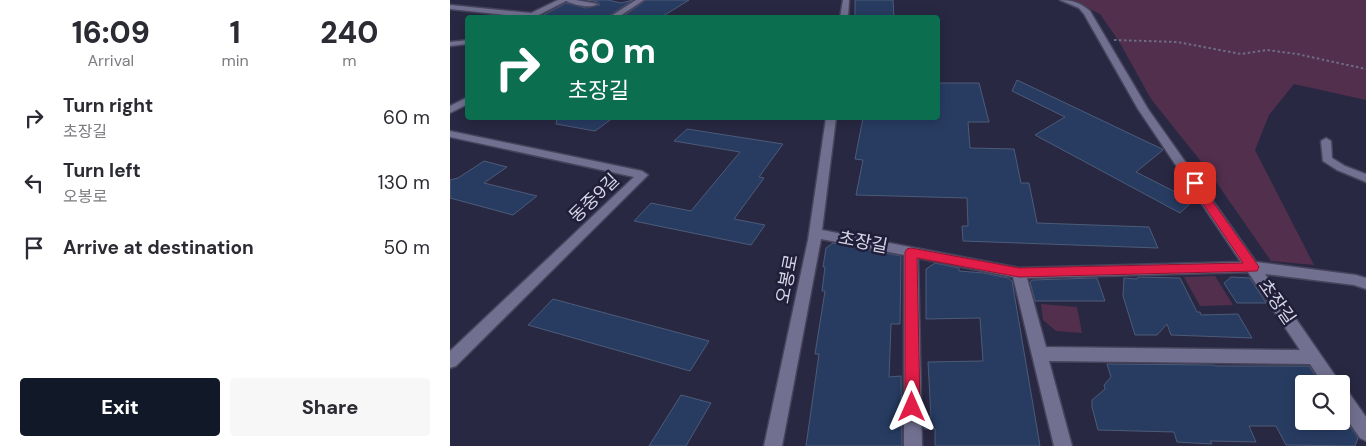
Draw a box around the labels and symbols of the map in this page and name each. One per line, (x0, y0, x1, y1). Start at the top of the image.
pin (1174, 162, 1216, 204)
street label: 동중9길 (564, 168, 624, 228)
street label: 초장길 (836, 225, 890, 259)
street label: 오봉로 (770, 252, 804, 306)
street label: 초장길 (1253, 275, 1301, 329)
position arrow (885, 380, 937, 432)

